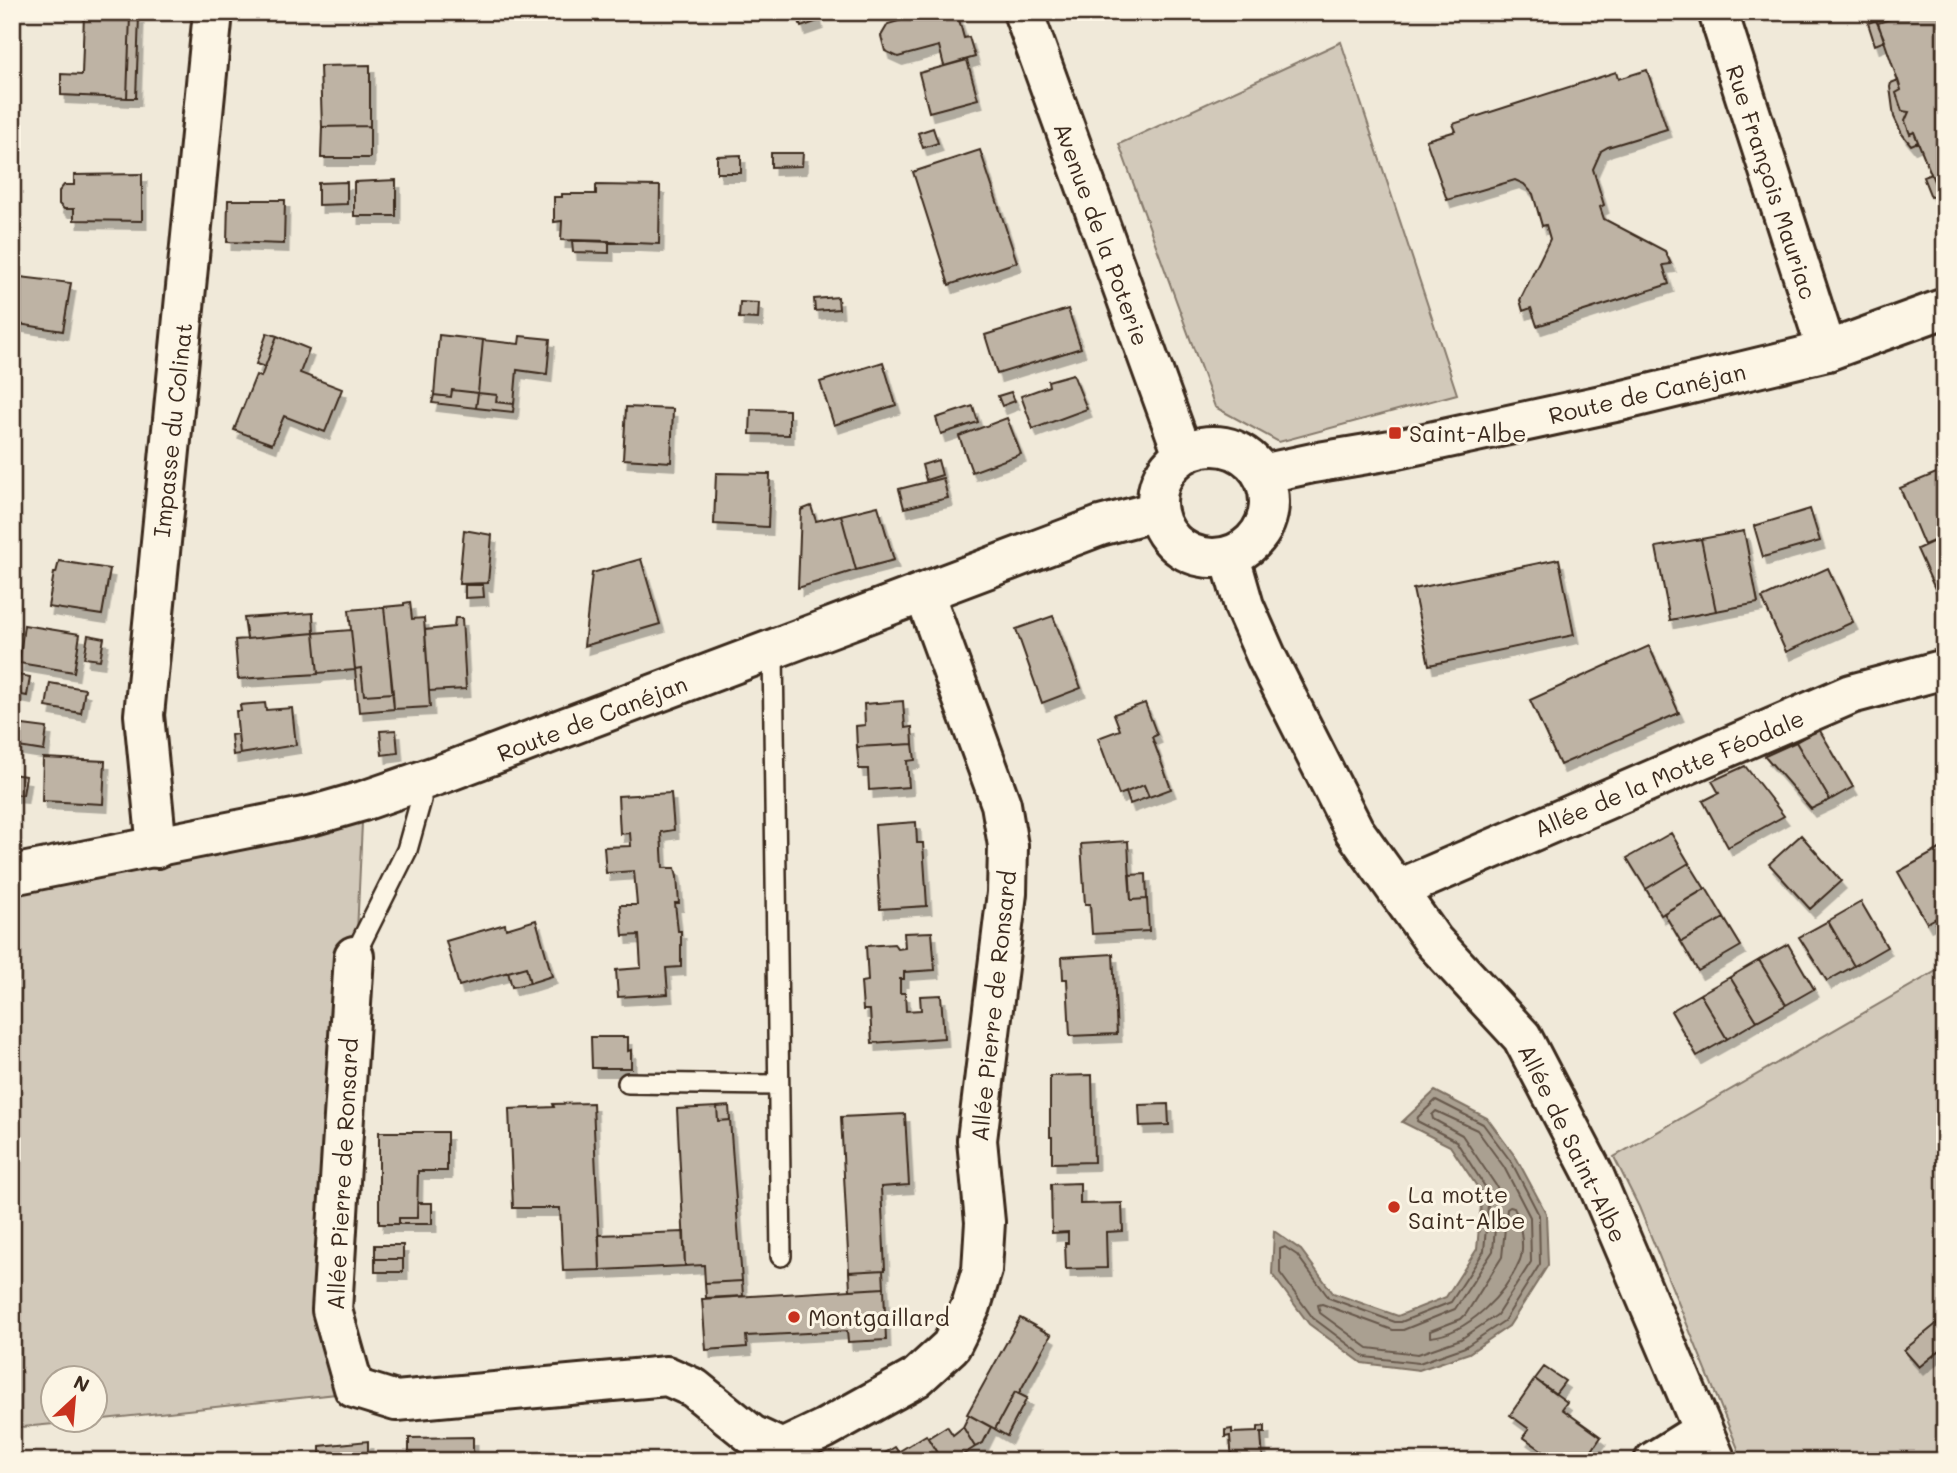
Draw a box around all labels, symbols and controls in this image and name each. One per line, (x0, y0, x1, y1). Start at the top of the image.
street label: Rue François Mauriac (1720, 61, 1824, 303)
street label: Avenue de la Poterie (1048, 118, 1156, 350)
street label: Impasse du Colinat (146, 321, 198, 539)
street label: Route de Canéjan (1546, 356, 1748, 430)
place label: Saint-Albe (1409, 418, 1526, 448)
marker: Saint-Albe (1387, 425, 1403, 441)
street label: Route de Canéjan (493, 668, 691, 768)
street label: Allée de la Motte Féodale (1529, 702, 1809, 844)
street label: Allée Pierre de Ronsard (964, 869, 1022, 1143)
street label: Allée Pierre de Ronsard (320, 1037, 364, 1311)
street label: Allée de Saint-Albe (1512, 1039, 1634, 1247)
place label: La motte Saint-Albe (1408, 1179, 1525, 1235)
marker: La motte Saint-Albe (1386, 1199, 1402, 1215)
place label: Montgaillard (808, 1302, 950, 1332)
marker: Montgaillard (786, 1309, 802, 1325)
north arrow (38, 1364, 108, 1434)
text: N (70, 1369, 94, 1398)

